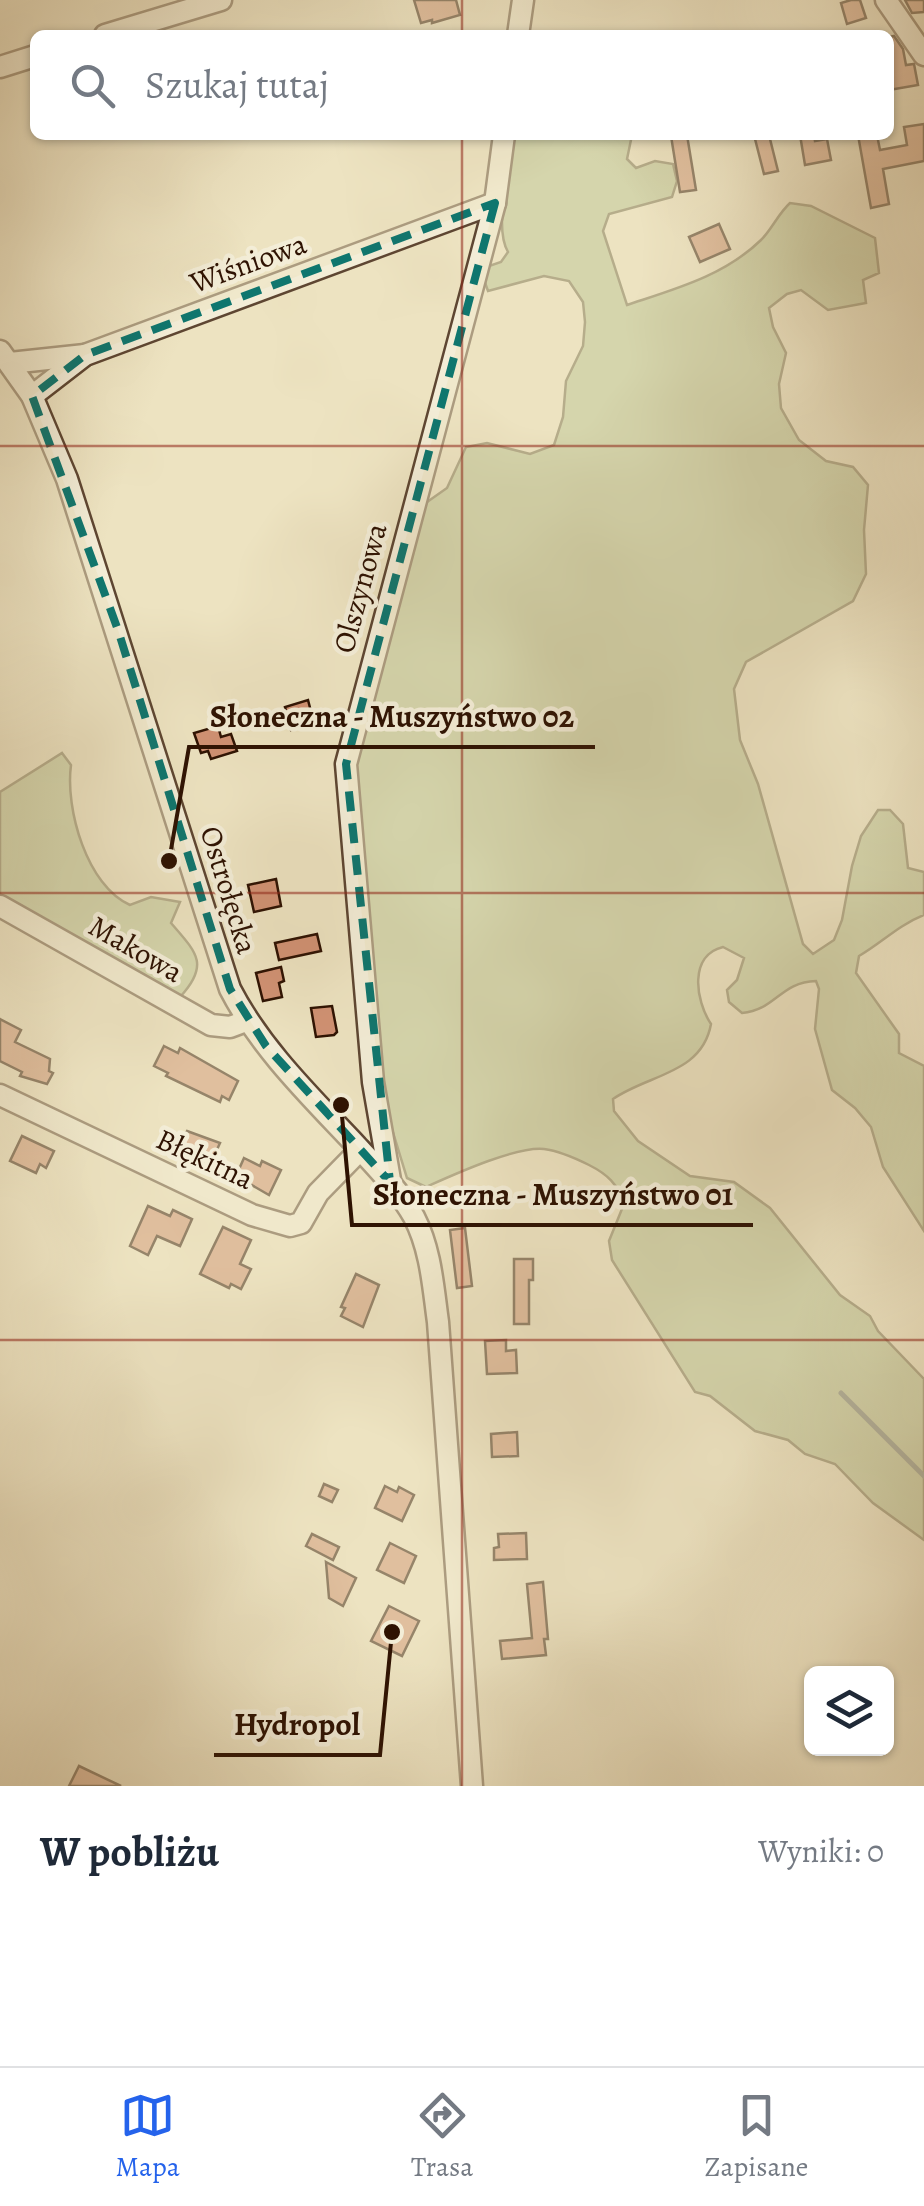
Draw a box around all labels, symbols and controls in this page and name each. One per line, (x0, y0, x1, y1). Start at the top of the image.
search box (30, 30, 894, 140)
icon: search (65, 58, 120, 113)
text: Szukaj tutaj (145, 59, 329, 111)
street label: Wiśniowa (183, 223, 312, 303)
street label: Olszynowa (323, 519, 397, 657)
callout: Słoneczna - Muszyństwo 02 (189, 685, 595, 747)
text: Słoneczna - Muszyństwo 02 (210, 694, 574, 738)
street label: Ostrołęcka (191, 821, 267, 959)
street label: Makowa (82, 906, 190, 992)
street label: Błękitna (150, 1119, 260, 1199)
callout: Słoneczna - Muszyństwo 01 (352, 1163, 753, 1225)
text: Słoneczna - Muszyństwo 01 (373, 1172, 733, 1216)
map controls (804, 1666, 894, 1756)
button: layers (804, 1666, 894, 1756)
callout: Hydropol (214, 1693, 380, 1755)
text: Hydropol (234, 1702, 361, 1746)
text: W pobliżu (40, 1823, 219, 1880)
text: Wyniki: 0 (758, 1829, 884, 1873)
tab: Mapa (116, 2088, 180, 2186)
tab: Trasa (411, 2088, 473, 2186)
tab: Zapisane (705, 2088, 808, 2186)

